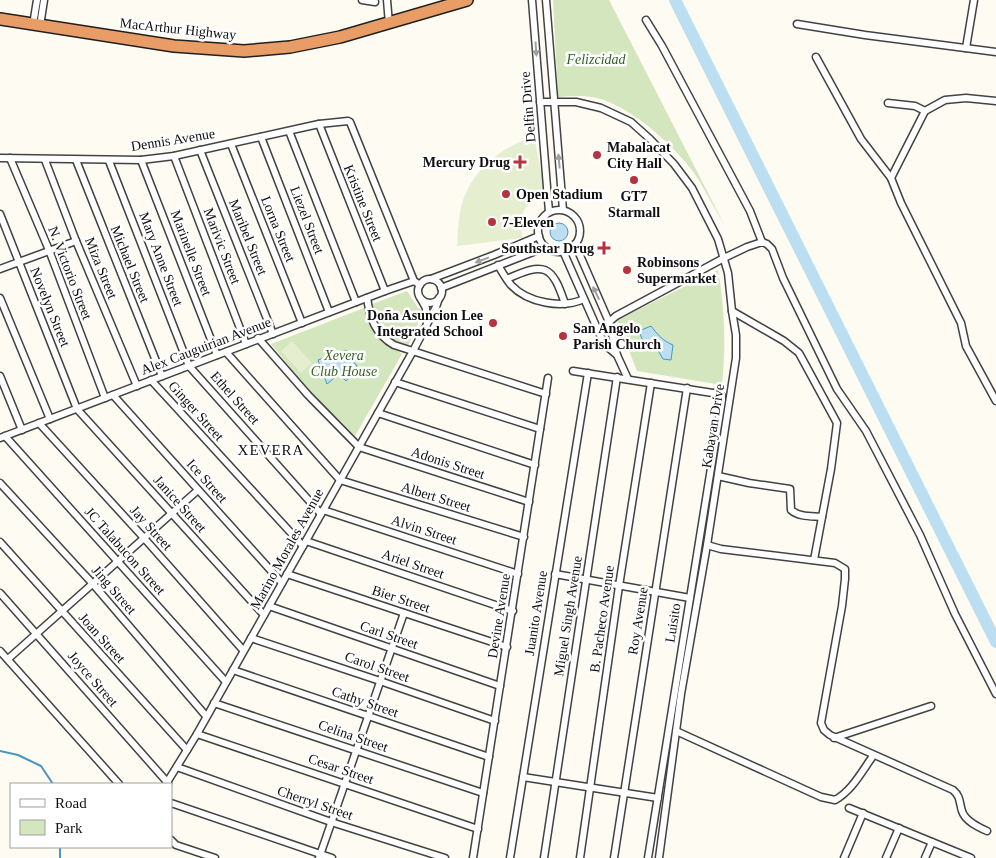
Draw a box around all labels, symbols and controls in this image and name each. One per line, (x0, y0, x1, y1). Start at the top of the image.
street label: MacArthur Highway (119, 15, 237, 43)
one-way arrow (532, 41, 540, 57)
park label: Felizcidad (565, 52, 627, 67)
street label: Delfin Drive (517, 71, 539, 143)
street label: Dennis Avenue (130, 126, 216, 154)
place label: Mabalacat City Hall (607, 140, 671, 171)
marker: Mabalacat City Hall (591, 149, 603, 161)
one-way arrow (555, 153, 563, 169)
place label: Mercury Drug (423, 155, 510, 170)
marker: Mercury Drug (514, 156, 526, 168)
street label: Kristine Street (341, 163, 385, 244)
marker: GT7 Starmall (628, 174, 640, 186)
street label: Liezel Street (287, 184, 327, 256)
place label: Open Stadium (516, 187, 603, 202)
marker: Open Stadium (500, 188, 512, 200)
place label: GT7 Starmall (608, 189, 660, 220)
street label: Lorna Street (258, 194, 298, 264)
street label: Maribel Street (226, 197, 270, 277)
street label: Marivic Street (201, 206, 243, 286)
street label: Marinelle Street (168, 208, 214, 298)
street label: Mary Anne Street (136, 210, 186, 308)
place label: 7-Eleven (502, 215, 554, 230)
marker: 7-Eleven (486, 216, 498, 228)
street label: Michael Street (108, 223, 152, 305)
street label: N. Victorio Street (45, 224, 95, 322)
street label: Miza Street (82, 235, 120, 301)
place label: Southstar Drug (501, 241, 594, 256)
marker: Southstar Drug (598, 242, 610, 254)
place label: Robinsons Supermarket (637, 255, 717, 286)
one-way arrow (474, 256, 489, 264)
marker: Robinsons Supermarket (621, 264, 633, 276)
street label: Novelyn Street (27, 265, 73, 349)
one-way arrow (591, 286, 599, 300)
place label: Doña Asuncion Lee Integrated School (367, 308, 483, 339)
street label: Alex Cauguirian Avenue (139, 314, 273, 378)
marker: Doña Asuncion Lee Integrated School (487, 317, 499, 329)
place label: San Angelo Parish Church (573, 321, 661, 352)
marker: San Angelo Parish Church (557, 330, 569, 342)
park label: Xevera Club House (311, 348, 377, 379)
street label: Ethel Street (207, 369, 263, 428)
street label: Ginger Street (165, 378, 227, 444)
street label: Kabayan Drive (699, 383, 727, 469)
district label: XEVERA (238, 442, 304, 458)
street label: Adonis Street (409, 444, 487, 482)
street label: Ice Street (184, 456, 230, 506)
street label: Janice Street (151, 473, 209, 536)
street label: Albert Street (399, 479, 473, 515)
street label: Marino Morales Avenue (248, 486, 326, 612)
street label: Jay Street (127, 503, 175, 553)
street label: JC Talabucon Street (82, 504, 168, 598)
street label: Alvin Street (389, 512, 459, 548)
street label: Ariel Street (380, 546, 446, 582)
street label: Miguel Singh Avenue (551, 555, 585, 677)
street label: Jing Street (89, 563, 139, 617)
street label: B. Pacheco Avenue (587, 564, 617, 674)
street label: Juanito Avenue (522, 570, 550, 656)
street label: Devine Avenue (485, 573, 513, 659)
street label: Bier Street (370, 583, 432, 615)
street label: Roy Avenue (625, 586, 651, 656)
street label: Luisito (662, 602, 684, 644)
street label: Joan Street (76, 610, 128, 666)
street label: Carl Street (358, 618, 420, 652)
street label: Joyce Street (65, 648, 121, 710)
street label: Carol Street (343, 649, 411, 685)
street label: Cathy Street (330, 684, 400, 720)
street label: Celina Street (316, 717, 390, 755)
street label: Cesar Street (306, 751, 376, 787)
legend (10, 783, 172, 848)
street label: Cherryl Street (275, 783, 355, 823)
text: Road (55, 795, 87, 811)
text: Park (55, 820, 83, 836)

